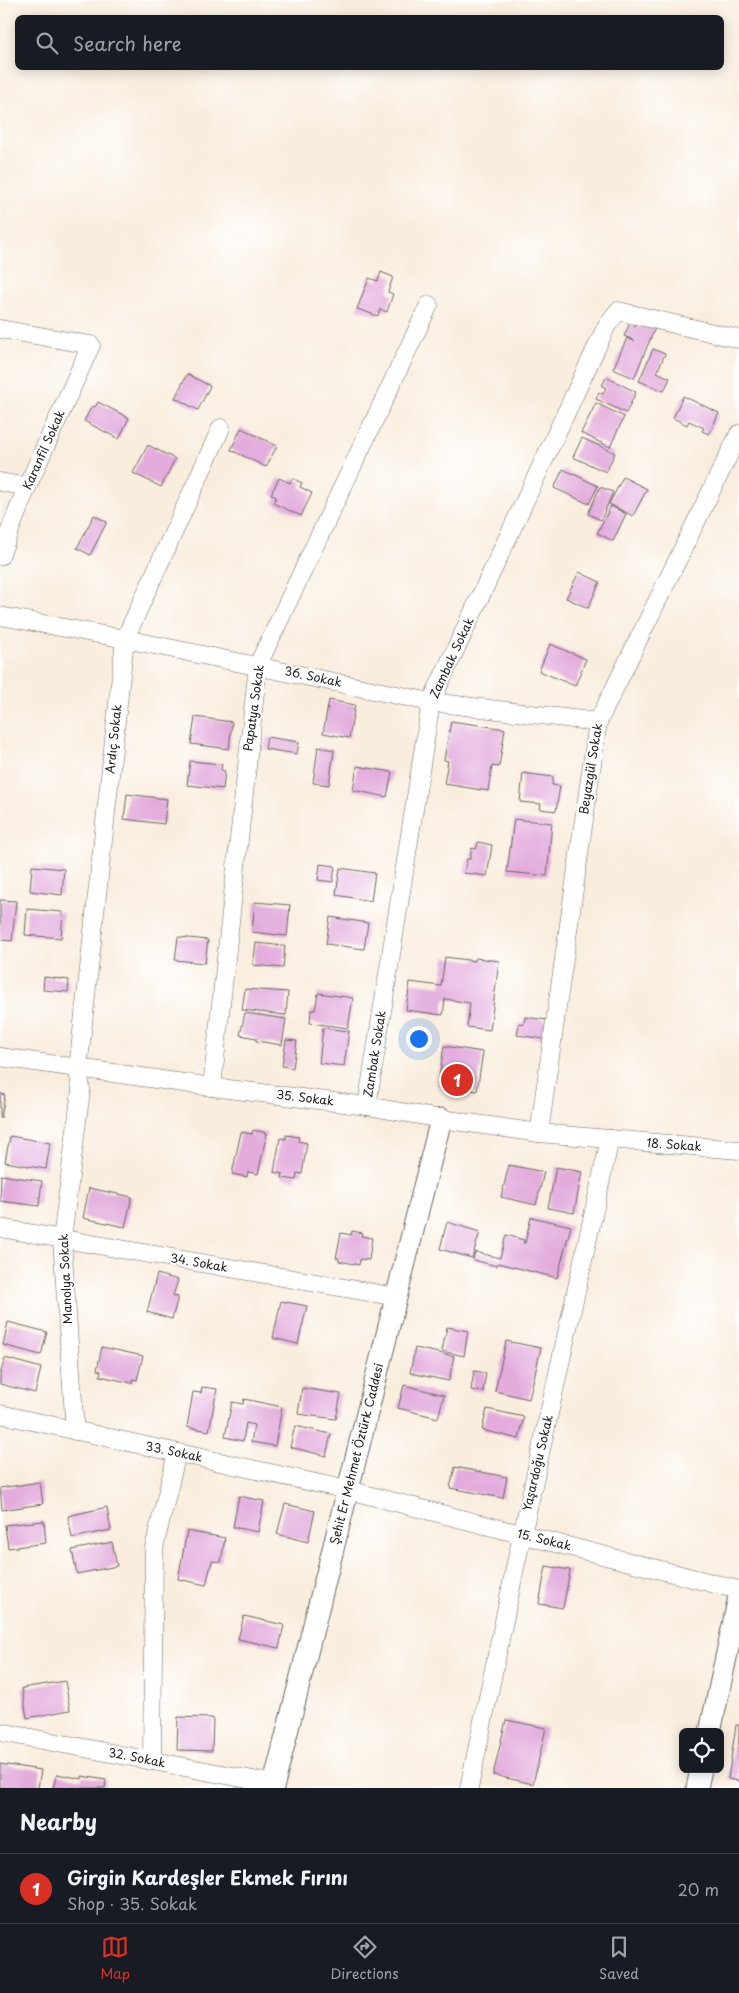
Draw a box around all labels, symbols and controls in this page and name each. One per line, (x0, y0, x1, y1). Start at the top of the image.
search box (15, 15, 724, 70)
icon: search (33, 29, 61, 57)
text: Search here (73, 29, 182, 57)
street label: Karanfil Sokak (17, 407, 69, 492)
street label: Zambak Sokak (424, 614, 478, 701)
street label: 36. Sokak (283, 661, 344, 691)
street label: Papatya Sokak (238, 663, 268, 752)
street label: Ardıç Sokak (100, 703, 126, 774)
street label: Beyazgül Sokak (574, 722, 606, 816)
street label: Zambak Sokak (358, 1009, 390, 1098)
your location (406, 1026, 432, 1052)
pin: 1 (441, 1061, 473, 1099)
street label: 35. Sokak (275, 1085, 335, 1109)
street label: 18. Sokak (646, 1133, 702, 1155)
street label: Manolya Sokak (54, 1233, 76, 1325)
street label: 34. Sokak (169, 1248, 229, 1276)
street label: Şehit Er Mehmet Öztürk Caddesi (325, 1361, 387, 1546)
street label: Yaşardoğu Sokak (517, 1413, 557, 1513)
street label: 33. Sokak (144, 1436, 205, 1466)
street label: 15. Sokak (515, 1524, 573, 1554)
map controls (679, 1728, 724, 1773)
button: locate (679, 1728, 724, 1773)
street label: 32. Sokak (107, 1743, 167, 1771)
text: Nearby (20, 1805, 97, 1837)
text: Girgin Kardeşler Ekmek Fırını (67, 1863, 348, 1891)
text: 1 (32, 1877, 40, 1901)
text: 20 m (678, 1877, 719, 1901)
text: Shop · 35. Sokak (67, 1891, 197, 1915)
tab: Map (100, 1933, 130, 1984)
tab: Directions (331, 1933, 399, 1984)
tab: Saved (599, 1933, 639, 1984)

